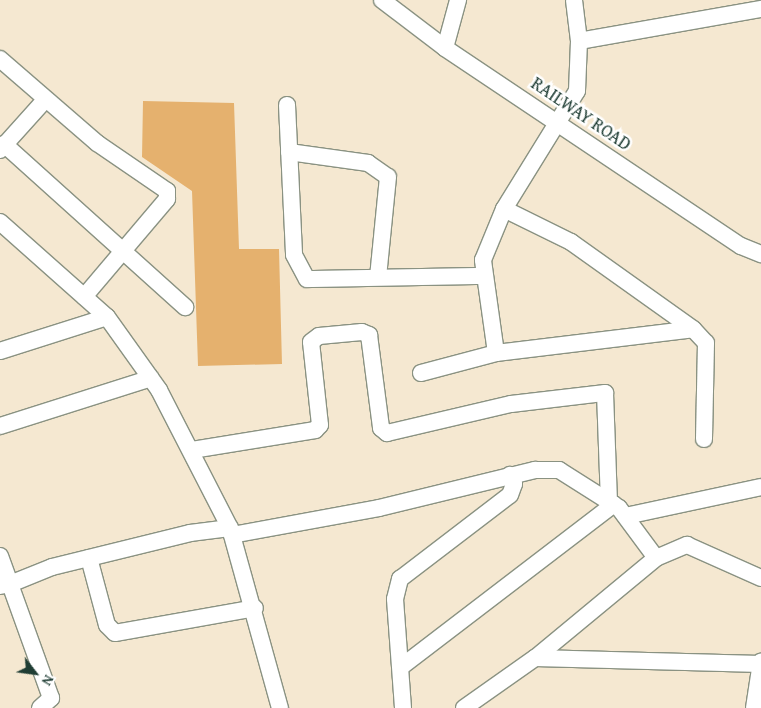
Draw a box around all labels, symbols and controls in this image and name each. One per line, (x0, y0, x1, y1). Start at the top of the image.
street label: RAILWAY ROAD (527, 73, 635, 155)
north arrow (10, 648, 60, 698)
text: N (37, 671, 59, 690)

